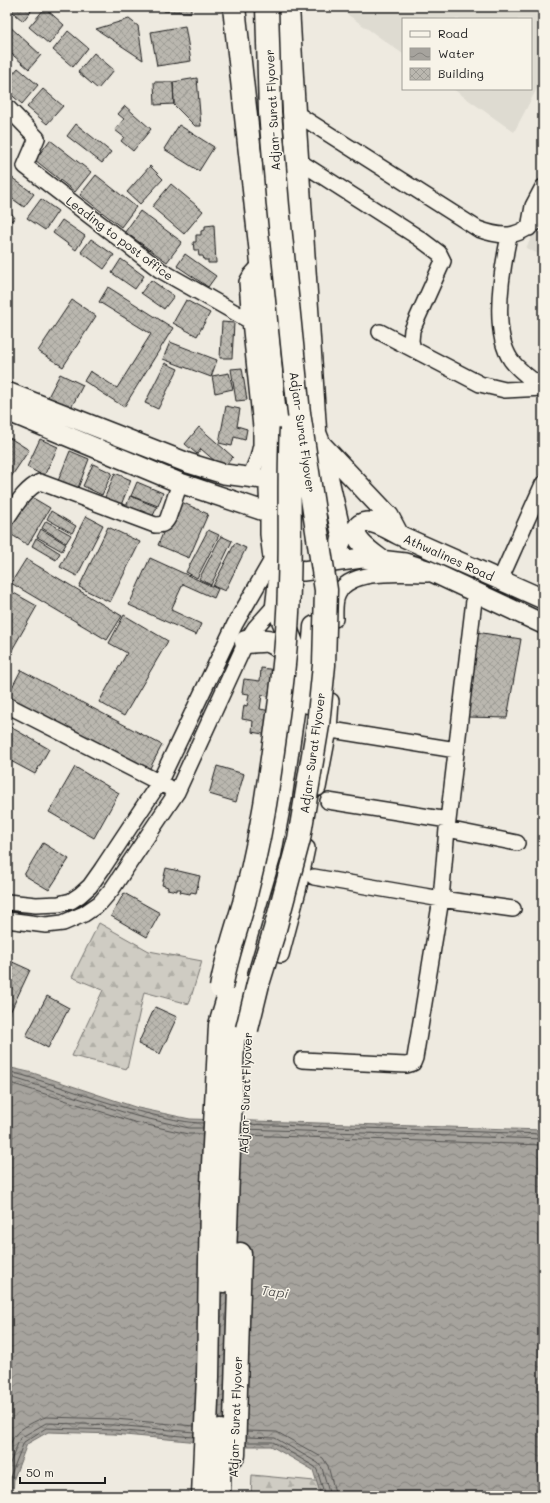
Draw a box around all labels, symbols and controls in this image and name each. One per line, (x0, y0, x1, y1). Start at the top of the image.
legend (402, 18, 532, 90)
text: Road (438, 25, 468, 41)
text: Water (438, 45, 475, 61)
street label: Adjan- Surat Flyover (261, 49, 283, 171)
text: Building (438, 65, 484, 81)
street label: Leading to post office (63, 192, 177, 284)
street label: Adjan- Surat Flyover (287, 371, 319, 493)
street label: Athwalines Road (401, 530, 497, 584)
street label: Adjan- Surat Flyover (296, 692, 328, 814)
street label: Adjan- Surat Flyover (235, 1032, 255, 1154)
water label: Tapi (260, 1281, 290, 1301)
street label: Adjan- Surat Flyover (225, 1356, 245, 1478)
scale bar (20, 1459, 105, 1485)
text: 50 m (26, 1464, 54, 1480)

